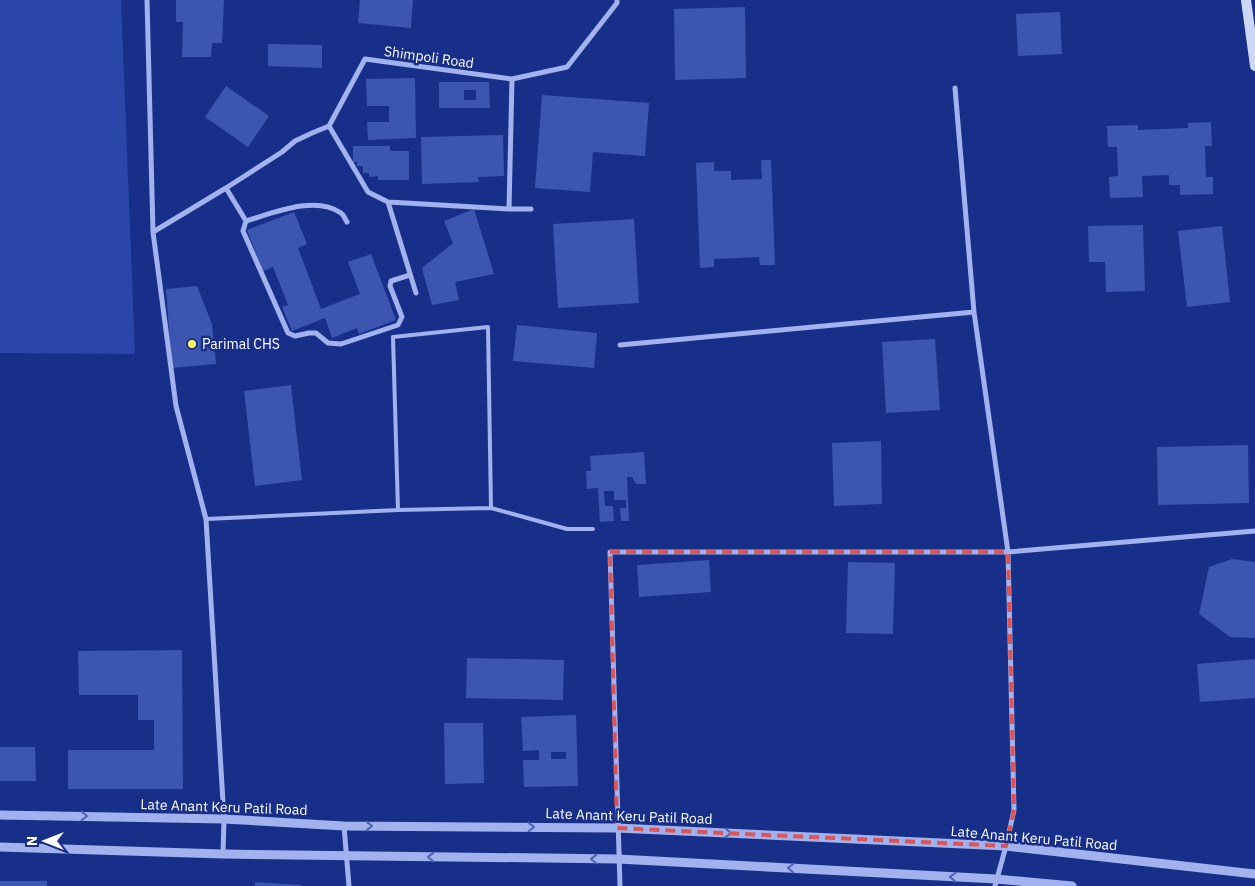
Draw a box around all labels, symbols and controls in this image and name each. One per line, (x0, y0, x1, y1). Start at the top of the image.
street label: Shimpoli Road (383, 42, 475, 72)
place label: Parimal CHS (202, 335, 280, 353)
marker: Parimal CHS (186, 338, 198, 350)
street label: Late Anant Keru Patil Road (140, 795, 308, 819)
street label: Late Anant Keru Patil Road (545, 804, 713, 828)
one-way arrow (80, 811, 88, 822)
north arrow (20, 816, 70, 866)
one-way arrow (365, 821, 373, 831)
one-way arrow (528, 822, 535, 832)
street label: Late Anant Keru Patil Road (950, 822, 1118, 854)
one-way arrow (725, 828, 733, 839)
text: N (23, 836, 41, 846)
one-way arrow (427, 851, 435, 862)
one-way arrow (589, 854, 597, 864)
one-way arrow (787, 863, 795, 874)
one-way arrow (949, 871, 957, 882)

